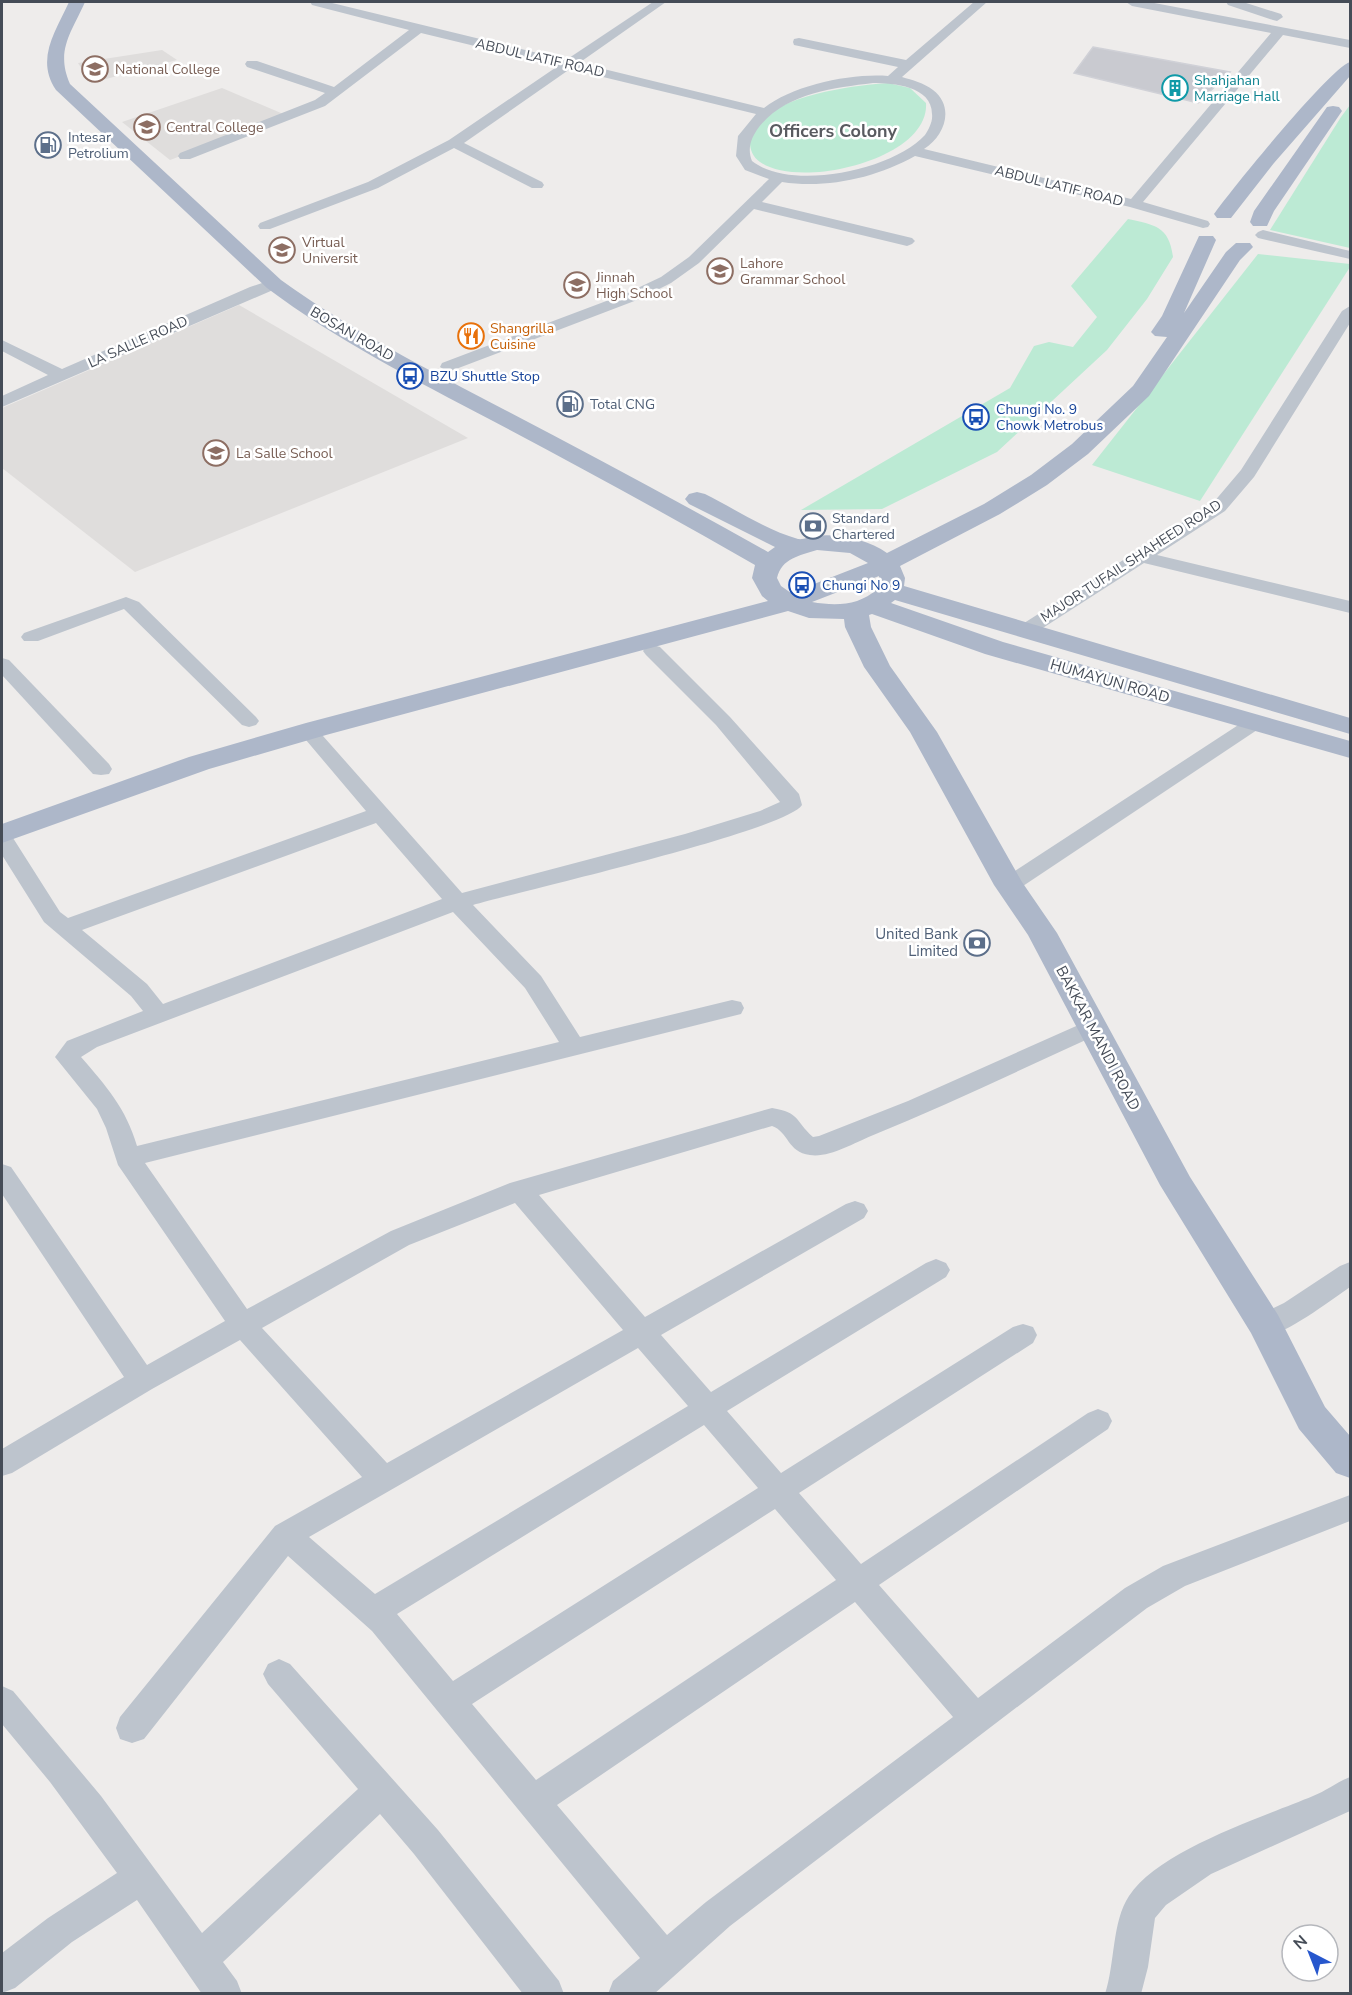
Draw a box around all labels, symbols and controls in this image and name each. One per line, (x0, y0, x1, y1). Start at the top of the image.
street label: ABDUL LATIF ROAD (474, 34, 606, 82)
school or university icon: National College (80, 54, 110, 84)
place label: National College (115, 60, 220, 79)
place label: Shahjahan Marriage Hall (1194, 71, 1281, 106)
building icon: Shahjahan Marriage Hall (1160, 73, 1190, 103)
school or university icon: Central College (132, 112, 162, 142)
place label: Central College (166, 118, 263, 137)
district label: Officers Colony (769, 119, 897, 143)
place label: Intesar Petrolium (68, 128, 129, 163)
fuel station icon: Intesar Petrolium (33, 130, 63, 160)
street label: ABDUL LATIF ROAD (993, 161, 1125, 211)
place label: Virtual Universit (301, 233, 358, 268)
school or university icon: Virtual Universit (267, 235, 297, 265)
place label: Lahore Grammar School (740, 254, 846, 289)
school or university icon: Lahore Grammar School (705, 256, 735, 286)
place label: Jinnah High School (595, 268, 673, 303)
school or university icon: Jinnah High School (562, 270, 592, 300)
street label: BOSAN ROAD (307, 302, 397, 366)
street label: LA SALLE ROAD (85, 311, 191, 373)
place label: Shangrilla Cuisine (490, 319, 554, 354)
restaurant icon: Shangrilla Cuisine (456, 321, 486, 351)
bus stop icon: BZU Shuttle Stop (395, 361, 425, 391)
place label: BZU Shuttle Stop (430, 367, 540, 386)
fuel station icon: Total CNG (555, 389, 585, 419)
place label: Total CNG (590, 395, 655, 414)
place label: Chungi No. 9 Chowk Metrobus (996, 400, 1103, 435)
bus stop icon: Chungi No. 9 Chowk Metrobus (961, 402, 991, 432)
school or university icon: La Salle School (201, 438, 231, 468)
place label: La Salle School (236, 444, 334, 463)
street label: MAJOR TUFAIL SHAHEED ROAD (1037, 495, 1225, 627)
place label: Standard Chartered (832, 509, 895, 544)
bank icon: Standard Chartered (798, 511, 828, 541)
bus stop icon: Chungi No 9 (787, 570, 817, 600)
place label: Chungi No 9 (822, 576, 900, 595)
street label: HUMAYUN ROAD (1048, 654, 1172, 708)
place label: United Bank Limited (875, 924, 958, 961)
bank icon: United Bank Limited (962, 928, 992, 958)
street label: BAKKAR MANDI ROAD (1051, 962, 1145, 1114)
north arrow (1280, 1923, 1340, 1983)
text: N (1289, 1930, 1312, 1955)

